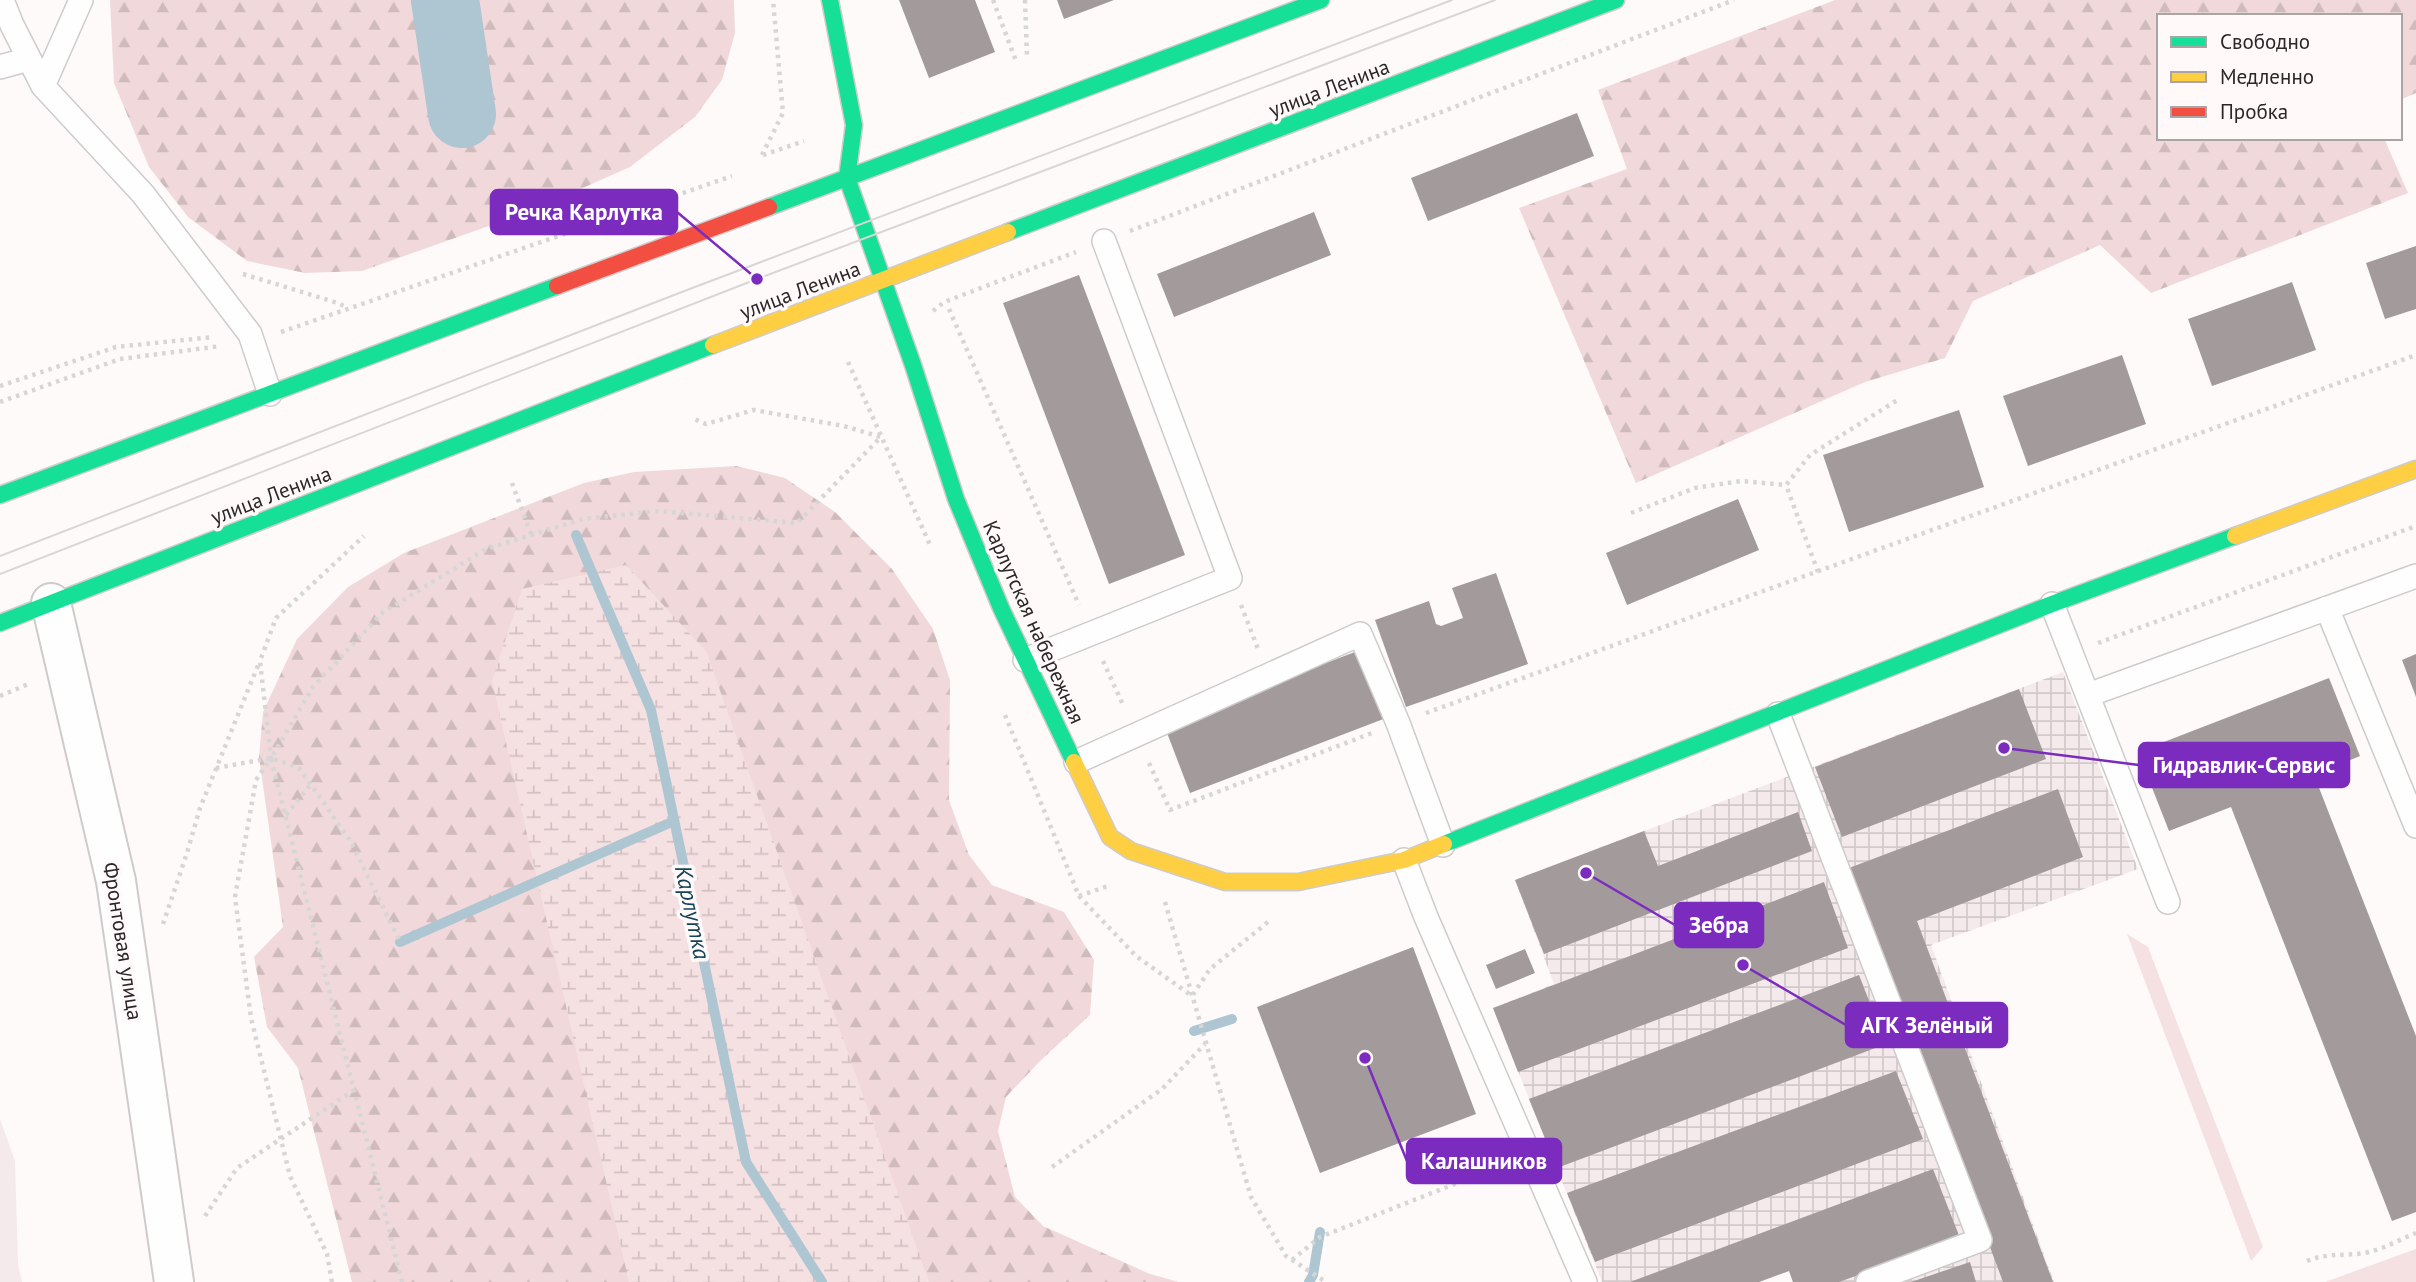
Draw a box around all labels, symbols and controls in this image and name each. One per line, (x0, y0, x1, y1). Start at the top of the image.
legend (2157, 14, 2402, 140)
text: Свободно (2220, 28, 2310, 55)
street label: улица Ленина (1265, 53, 1393, 123)
text: Медленно (2220, 63, 2314, 90)
text: Пробка (2220, 98, 2288, 125)
callout: Речка Карлутка (491, 190, 677, 234)
text: Речка Карлутка (505, 197, 663, 226)
street label: улица Ленина (736, 255, 864, 325)
street label: улица Ленина (207, 460, 335, 530)
street label: Карлутская набережная (977, 516, 1091, 728)
callout: Гидравлик-Сервис (2139, 743, 2349, 787)
text: Гидравлик-Сервис (2153, 750, 2335, 779)
street label: Фронтовая улица (97, 860, 149, 1022)
water label: Карлутка (669, 862, 717, 962)
callout: Зебра (1675, 903, 1763, 947)
text: Зебра (1689, 910, 1749, 939)
callout: АГК Зелёный (1846, 1003, 2007, 1047)
text: АГК Зелёный (1861, 1010, 1993, 1039)
callout: Калашников (1407, 1139, 1561, 1183)
text: Калашников (1421, 1146, 1547, 1175)

